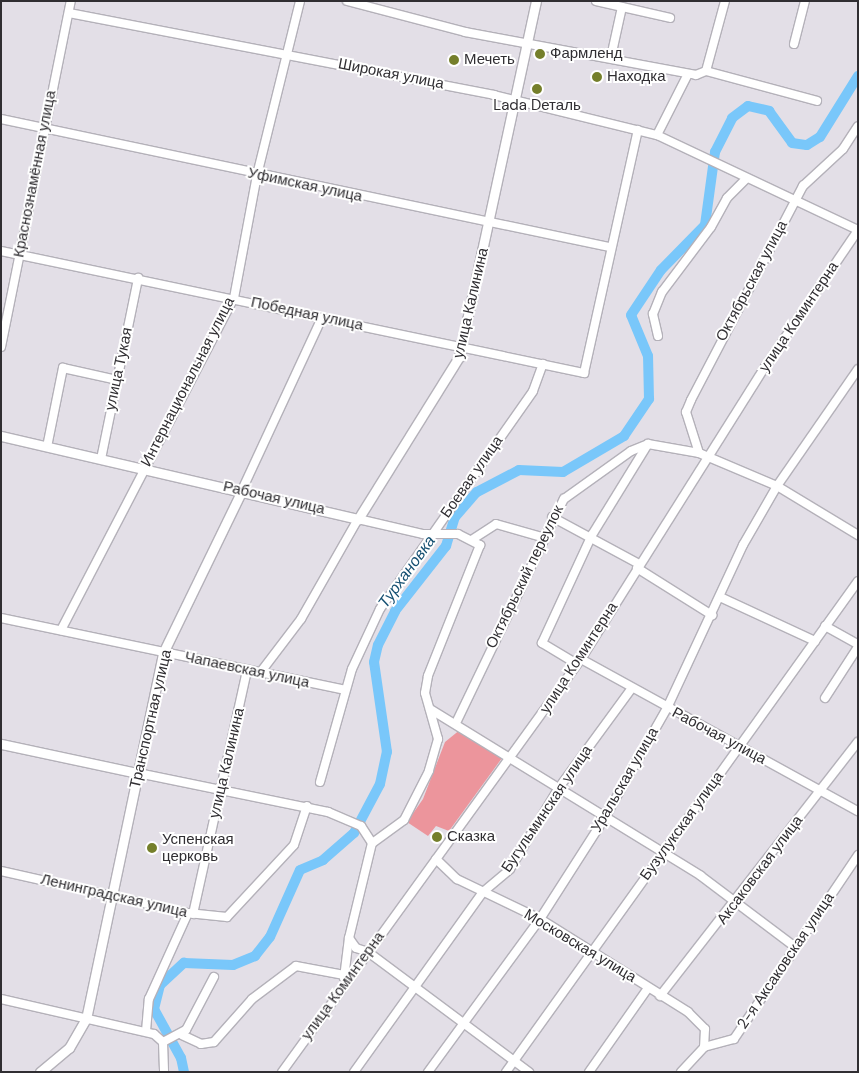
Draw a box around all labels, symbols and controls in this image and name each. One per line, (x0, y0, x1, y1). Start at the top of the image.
place label: Фармленд (550, 45, 623, 63)
marker: Фармленд (534, 48, 546, 60)
place label: Мечеть (464, 51, 515, 69)
marker: Мечеть (448, 54, 460, 66)
street label: Широкая улица (337, 55, 445, 93)
place label: Находка (607, 68, 666, 86)
marker: Находка (591, 71, 603, 83)
marker: Lada Dеталь (531, 83, 543, 95)
street label: Краснознамённая улица (10, 89, 60, 259)
place label: Lada Dеталь (493, 97, 581, 115)
street label: Уфимская улица (246, 164, 364, 206)
street label: Октябрьская улица (713, 218, 791, 344)
street label: улица Калинина (450, 246, 492, 360)
street label: улица Коминтерна (755, 258, 843, 376)
street label: Победная улица (249, 293, 365, 335)
street label: Интернациональная улица (137, 294, 239, 470)
street label: улица Тукая (101, 326, 137, 412)
street label: Боевая улица (437, 433, 507, 521)
street label: Рабочая улица (221, 478, 327, 518)
street label: Октябрьский переулок (483, 503, 567, 651)
water label: Турхановка (374, 532, 440, 612)
street label: улица Коминтерна (536, 599, 622, 717)
street label: Транспортная улица (126, 648, 176, 790)
street label: Чапаевская улица (183, 648, 311, 692)
street label: Рабочая улица (669, 704, 769, 768)
street label: улица Калинина (206, 706, 248, 820)
street label: Уральская улица (588, 724, 662, 836)
street label: Бугульминская улица (498, 742, 596, 876)
street label: Бузулукская улица (637, 768, 727, 884)
street label: Аксаковская улица (713, 812, 807, 928)
place label: Сказка (447, 828, 495, 846)
place label: Успенская церковь (162, 830, 234, 865)
marker: Сказка (431, 831, 443, 843)
marker: Успенская церковь (146, 842, 158, 854)
street label: Ленинградская улица (39, 870, 189, 922)
street label: 2-я Аксаковская улица (734, 889, 838, 1033)
street label: Московская улица (521, 905, 639, 987)
street label: улица Коминтерна (298, 928, 388, 1044)

